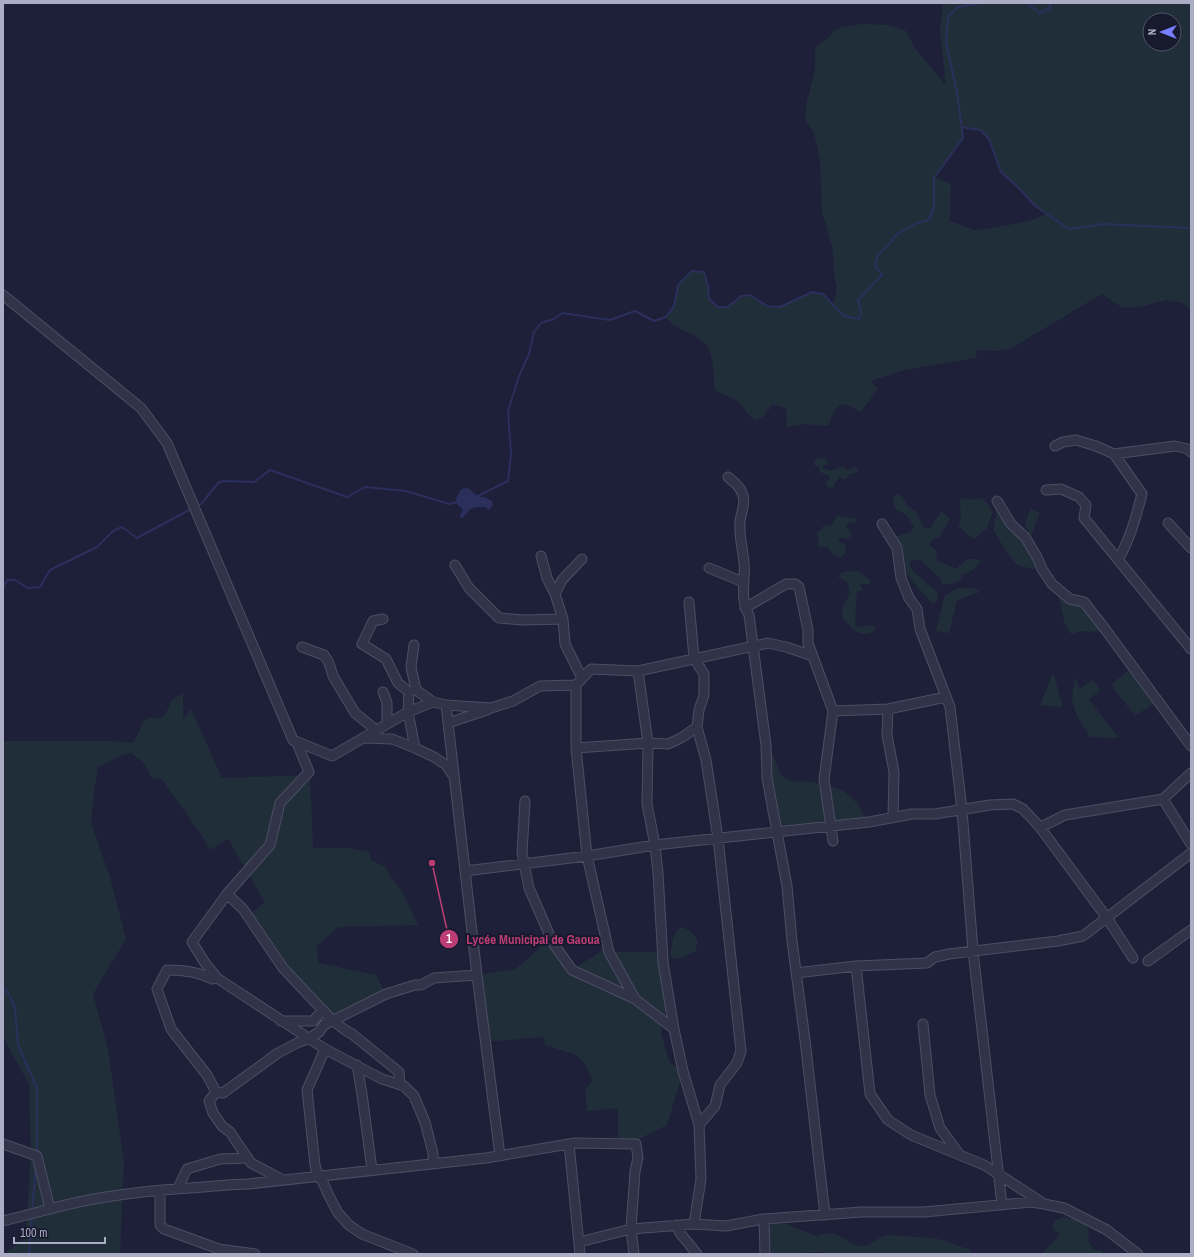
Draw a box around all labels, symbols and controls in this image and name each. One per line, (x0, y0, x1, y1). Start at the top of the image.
north arrow (1142, 12, 1182, 52)
text: N (1145, 29, 1159, 35)
callout: Lycée Municipal de Gaoua (439, 927, 608, 952)
text: 1 (446, 931, 452, 947)
text: Lycée Municipal de Gaoua (466, 931, 600, 948)
scale bar (14, 1219, 105, 1245)
text: 100 m (20, 1225, 47, 1241)

